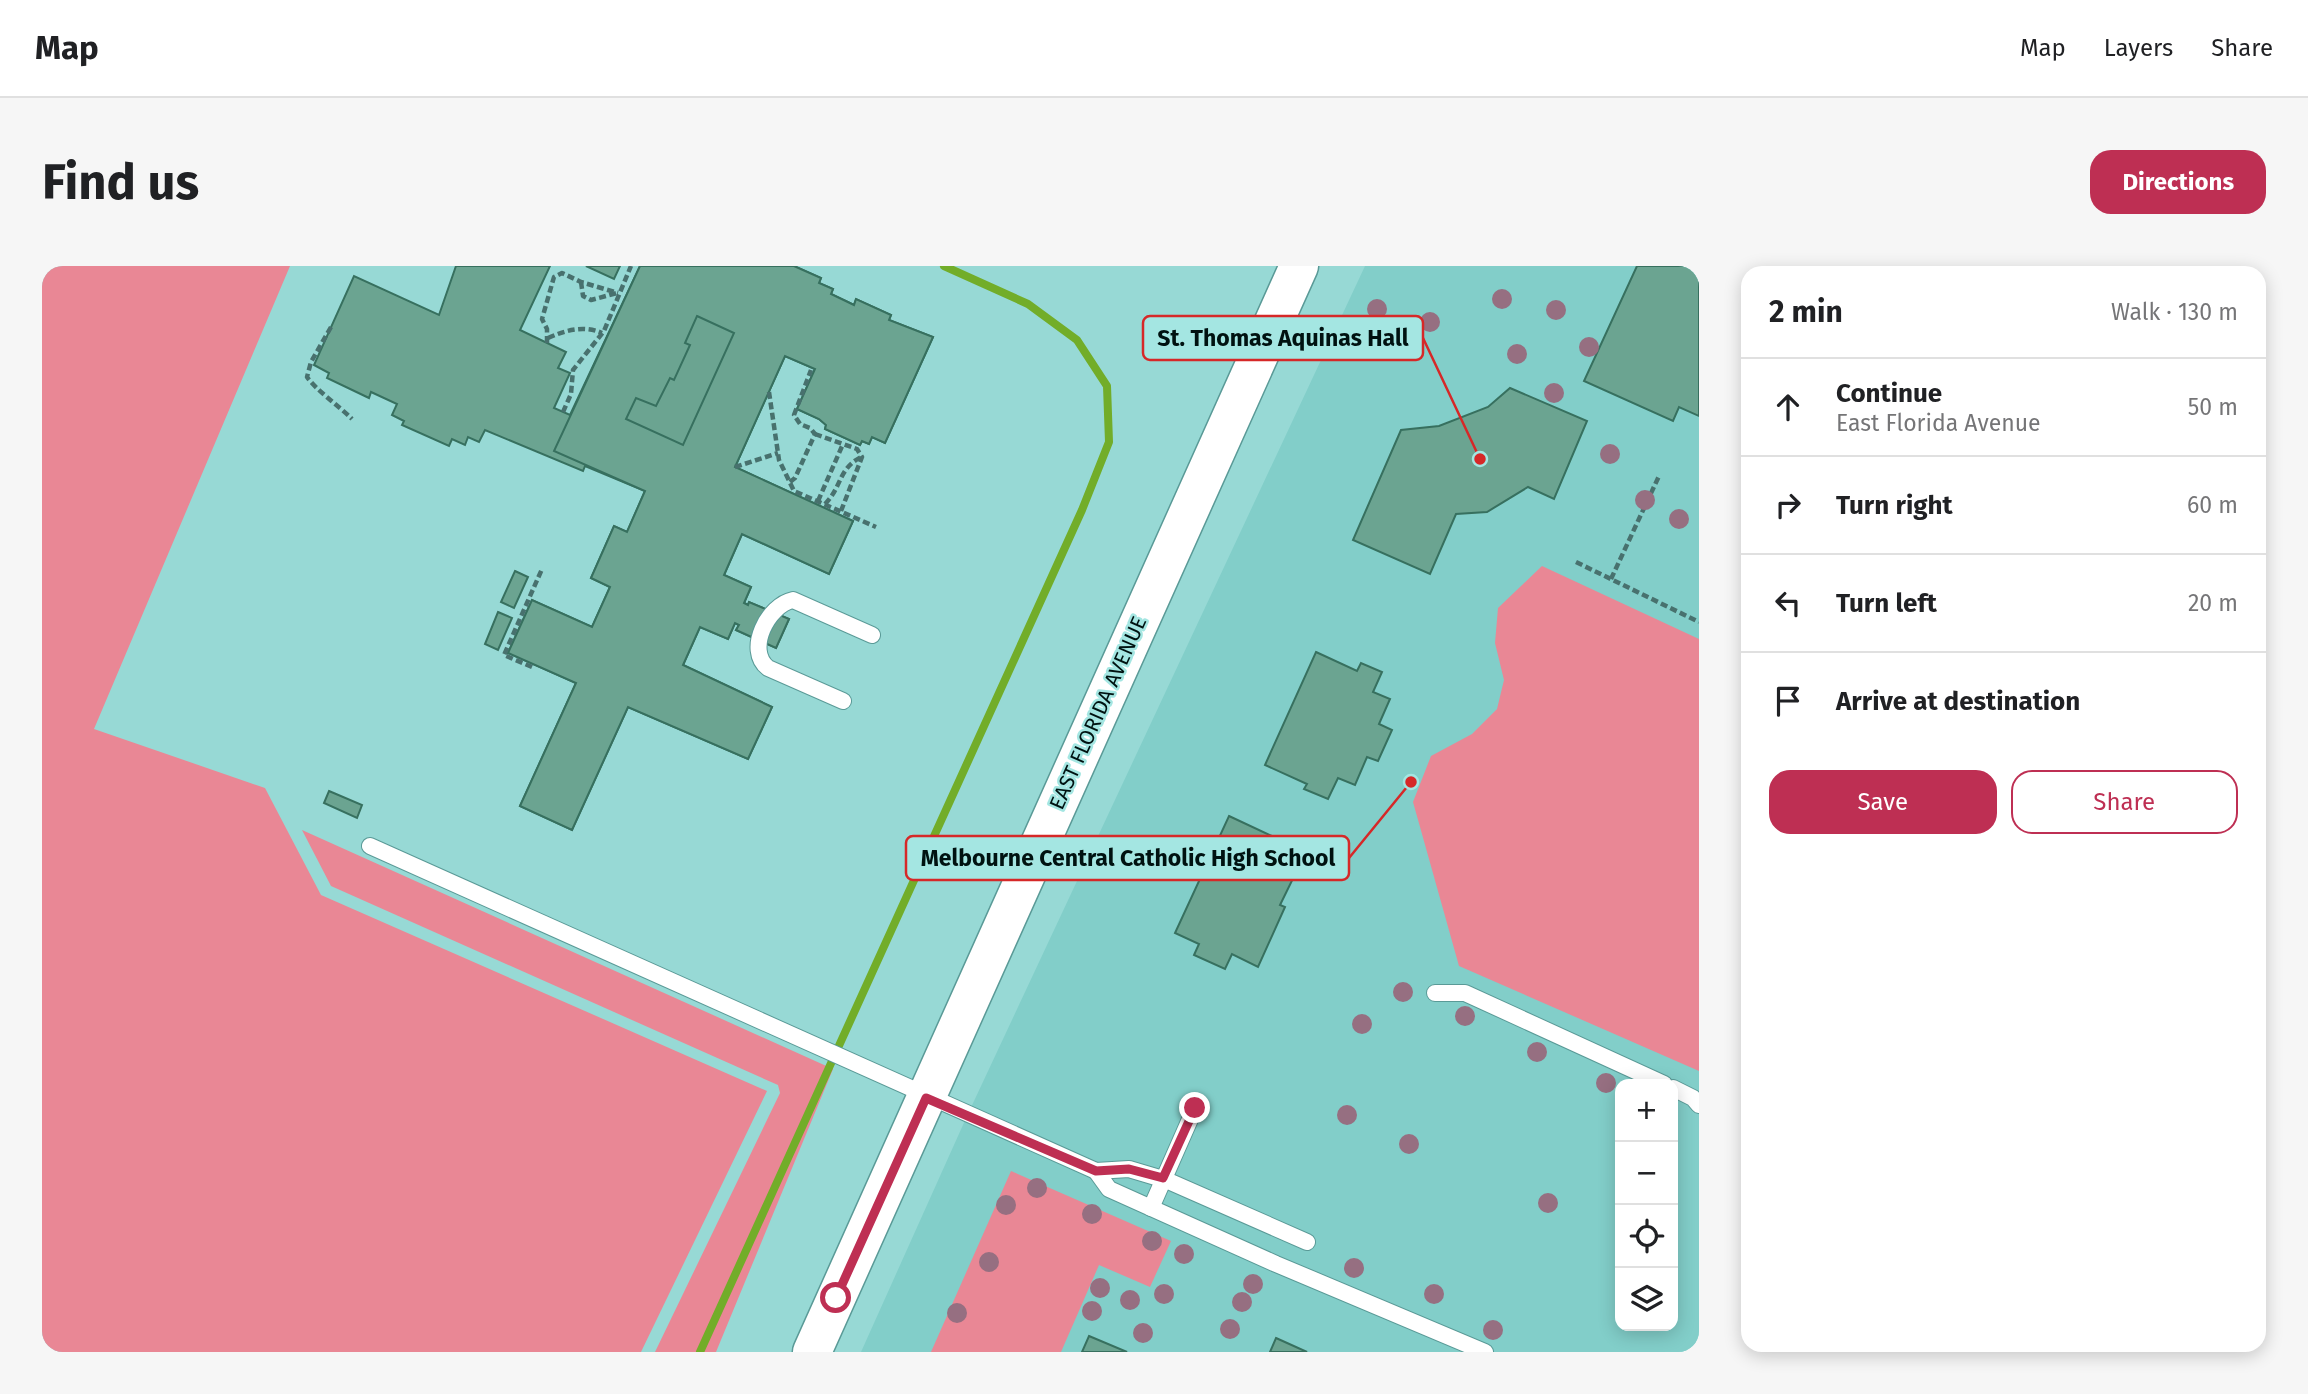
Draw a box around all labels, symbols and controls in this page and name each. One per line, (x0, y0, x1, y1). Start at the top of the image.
text: Map (35, 28, 99, 68)
text: Map (2020, 34, 2066, 62)
text: Layers (2104, 34, 2173, 62)
text: Share (2211, 34, 2273, 62)
button: Directions (2090, 150, 2266, 214)
text: Find us (42, 153, 199, 212)
text: 2 min (1769, 294, 1843, 330)
text: Walk · 130 m (2111, 298, 2238, 326)
callout: St. Thomas Aquinas Hall (1143, 316, 1423, 360)
text: St. Thomas Aquinas Hall (1157, 324, 1409, 352)
text: Continue (1836, 378, 1942, 409)
icon: ahead (1769, 388, 1807, 426)
text: 50 m (2188, 393, 2238, 421)
text: East Florida Avenue (1836, 409, 2041, 437)
icon: right (1769, 486, 1807, 524)
text: Turn right (1836, 490, 1953, 521)
text: 60 m (2187, 491, 2238, 519)
icon: left (1769, 584, 1807, 622)
text: Turn left (1836, 588, 1937, 619)
text: 20 m (2188, 589, 2238, 617)
street label: EAST FLORIDA AVENUE (1044, 612, 1152, 814)
icon: arrive (1769, 682, 1807, 720)
text: Arrive at destination (1836, 686, 2080, 717)
button: Save (1769, 770, 1997, 834)
button: Share (2011, 770, 2238, 834)
callout: Melbourne Central Catholic High School (906, 836, 1349, 880)
text: Melbourne Central Catholic High School (921, 844, 1335, 872)
map controls (1615, 1079, 1678, 1331)
button: + (1615, 1079, 1678, 1142)
route end (1179, 1092, 1210, 1123)
button: − (1615, 1142, 1678, 1205)
button: locate (1615, 1205, 1678, 1268)
button: layers (1615, 1268, 1678, 1331)
route start (820, 1282, 851, 1313)

